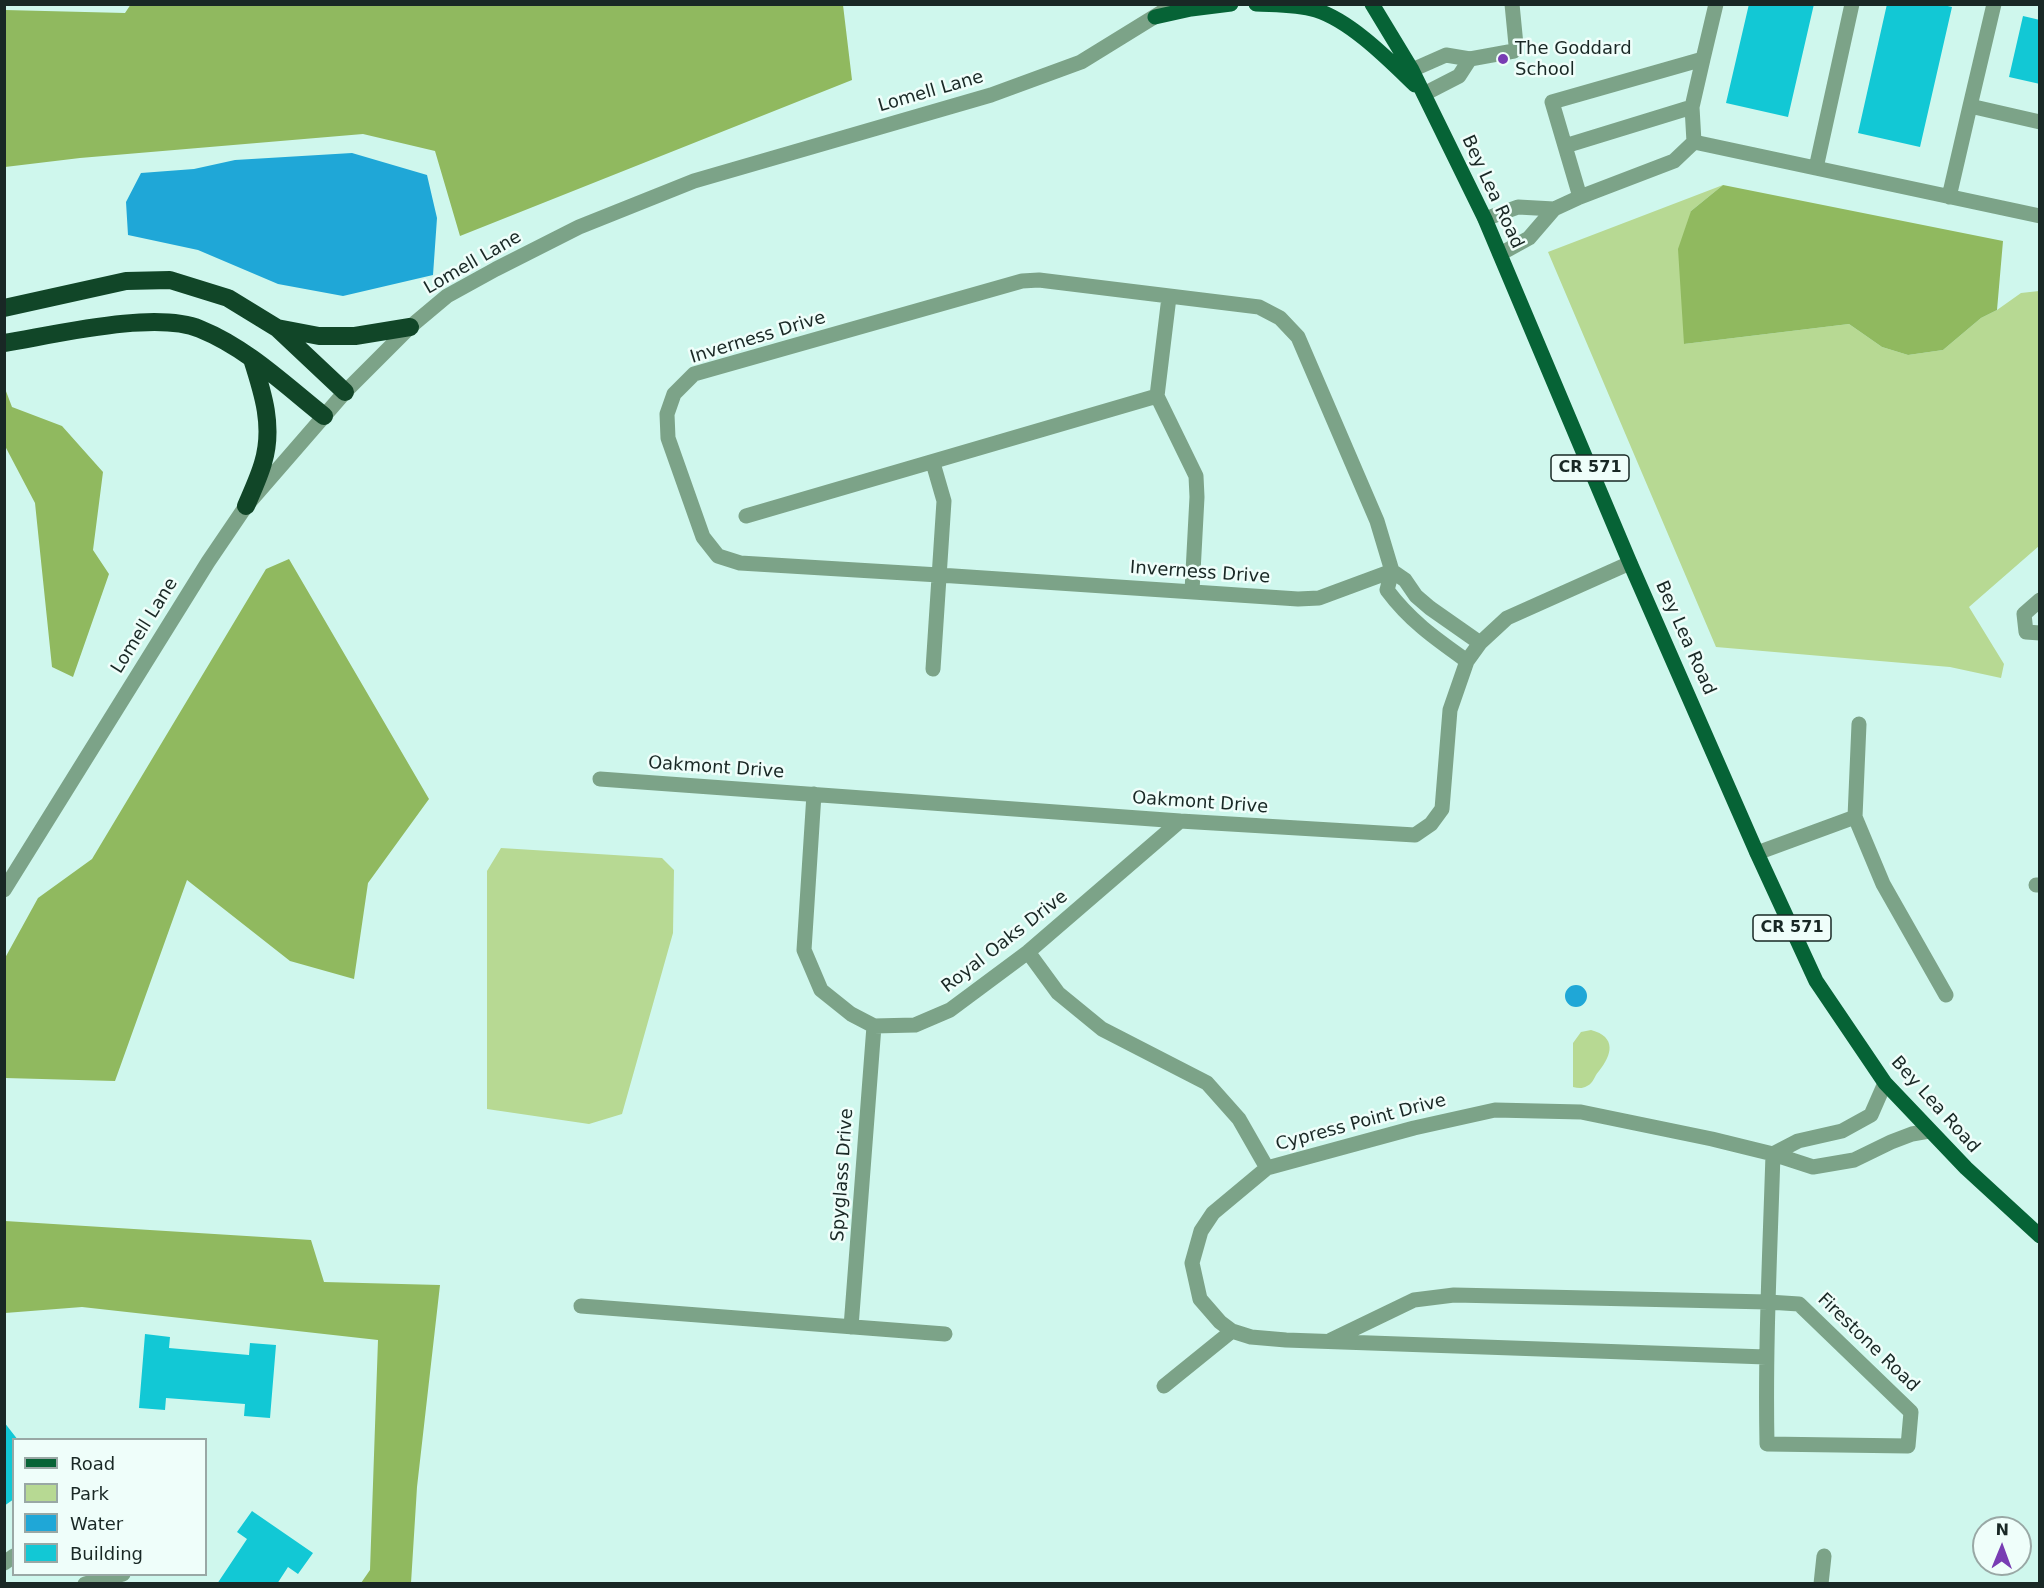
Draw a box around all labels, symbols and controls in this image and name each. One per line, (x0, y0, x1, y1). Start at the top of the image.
place label: The Goddard School (1515, 38, 1632, 80)
marker: The Goddard School (1496, 52, 1510, 66)
street label: Lomell Lane (876, 67, 986, 117)
street label: Bey Lea Road (1456, 132, 1528, 252)
street label: Lomell Lane (421, 226, 525, 300)
street label: Inverness Drive (688, 307, 828, 369)
road number: CR 571 (1551, 455, 1629, 481)
street label: Inverness Drive (1129, 557, 1271, 589)
street label: Lomell Lane (107, 574, 183, 678)
street label: Bey Lea Road (1650, 578, 1720, 698)
street label: Oakmont Drive (647, 752, 785, 784)
street label: Oakmont Drive (1131, 787, 1269, 819)
street label: Royal Oaks Drive (938, 886, 1072, 998)
road number: CR 571 (1753, 915, 1831, 941)
street label: Bey Lea Road (1886, 1052, 1984, 1158)
street label: Cypress Point Drive (1273, 1090, 1449, 1156)
street label: Spyglass Drive (828, 1108, 858, 1242)
street label: Firestone Road (1813, 1289, 1923, 1397)
legend (12, 1438, 207, 1576)
text: Road (70, 1453, 115, 1474)
text: Park (70, 1483, 109, 1504)
text: Water (70, 1513, 123, 1534)
north arrow (1972, 1516, 2032, 1576)
text: N (1995, 1520, 2009, 1539)
text: Building (70, 1543, 143, 1564)

